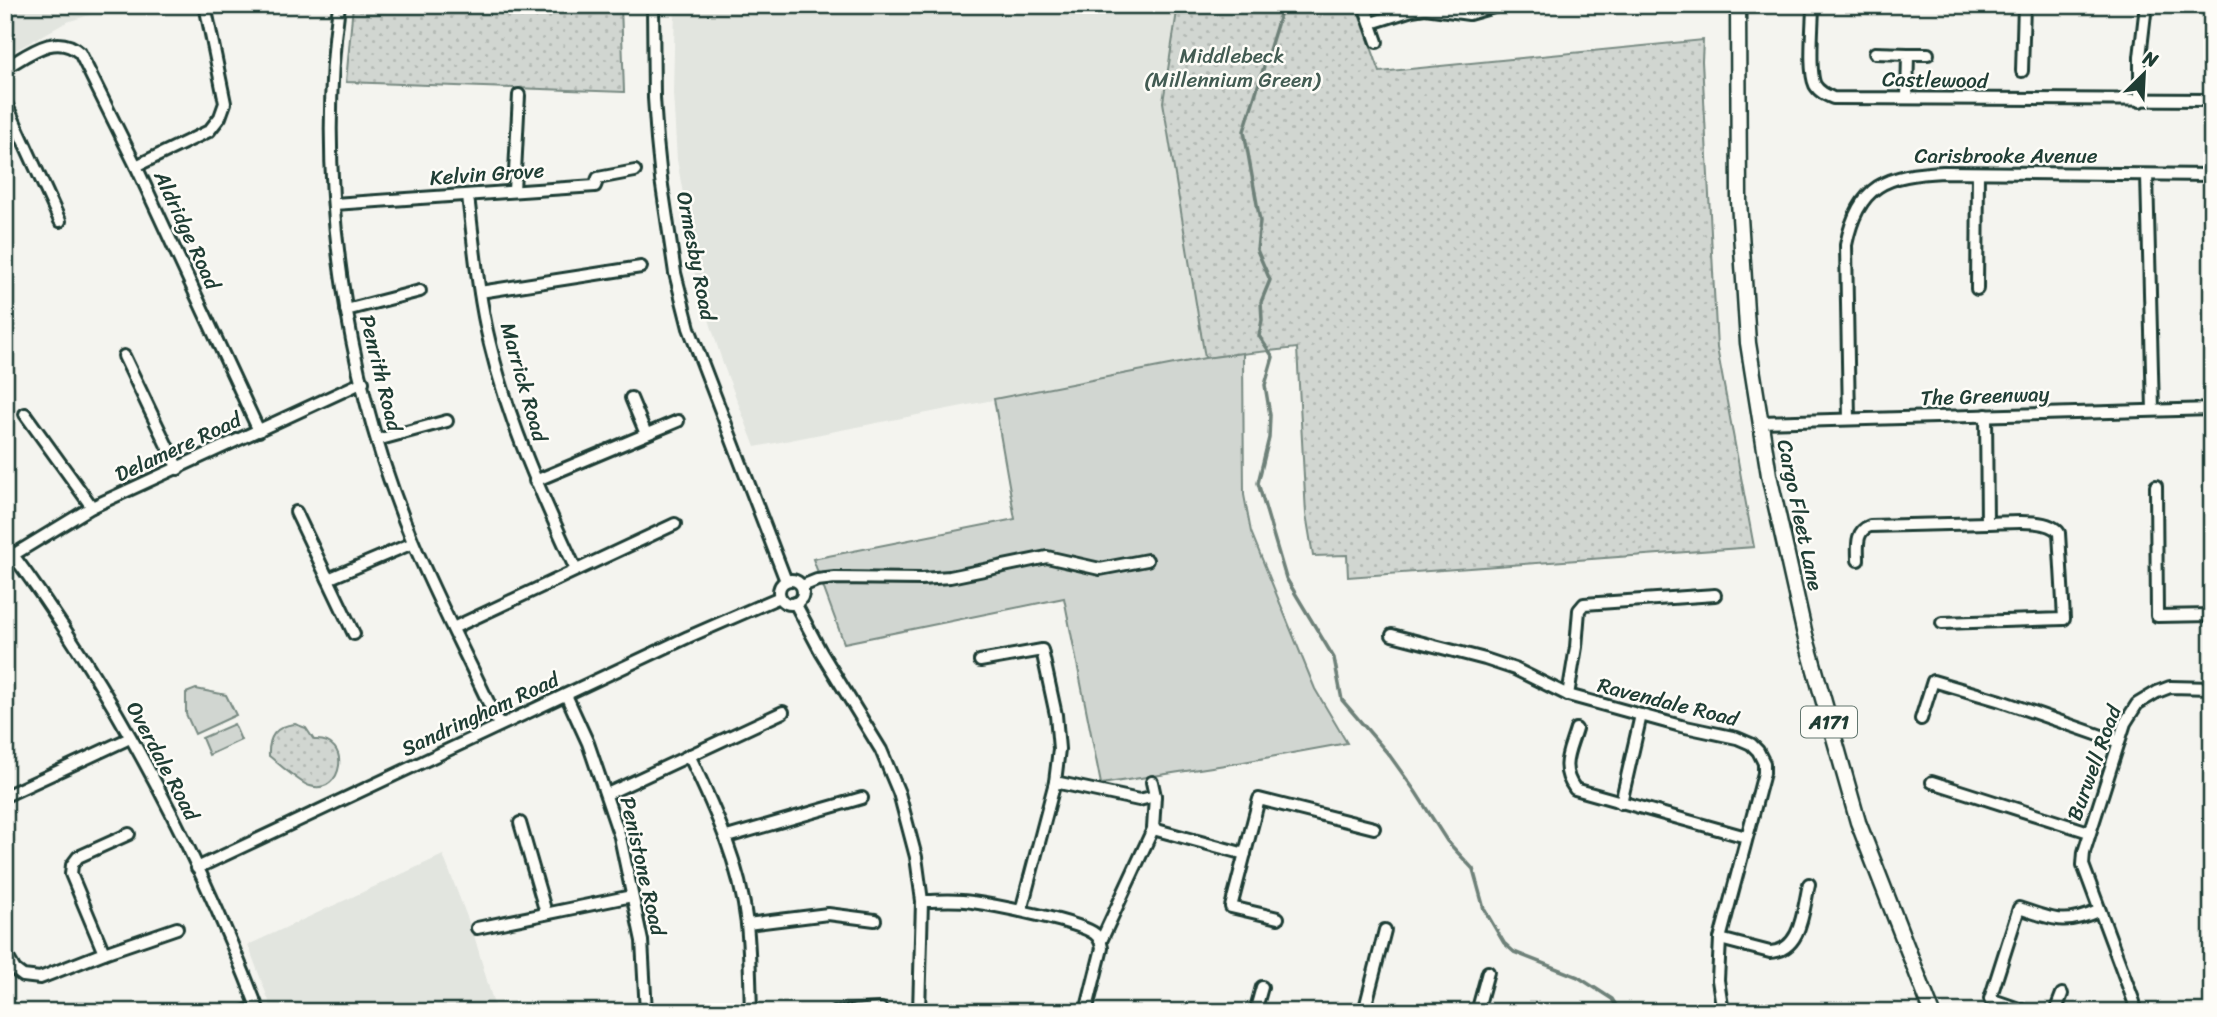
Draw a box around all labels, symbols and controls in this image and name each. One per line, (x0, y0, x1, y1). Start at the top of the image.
park label: Middlebeck (Millennium Green) (1144, 37, 1321, 99)
north arrow (2108, 38, 2178, 108)
text: N (2137, 41, 2164, 77)
street label: Castlewood (1882, 60, 1990, 100)
street label: Carisbrooke Avenue (1914, 137, 2098, 175)
street label: Kelvin Grove (429, 151, 546, 197)
street label: Aldridge Road (142, 163, 232, 298)
street label: Ormesby Road (665, 188, 727, 326)
street label: Penrith Road (348, 311, 414, 437)
street label: Marrick Road (489, 318, 560, 448)
street label: The Greenway (1920, 375, 2050, 417)
street label: Delamere Road (108, 400, 249, 493)
street label: Cargo Fleet Lane (1765, 436, 1835, 594)
street label: Sandringham Road (395, 660, 567, 767)
street label: Ravendale Road (1594, 666, 1744, 738)
street label: Overdale Road (115, 694, 211, 829)
street label: Burwell Road (2056, 698, 2133, 826)
road number: A171 (1801, 706, 1857, 737)
street label: Penistone Road (609, 793, 678, 941)

